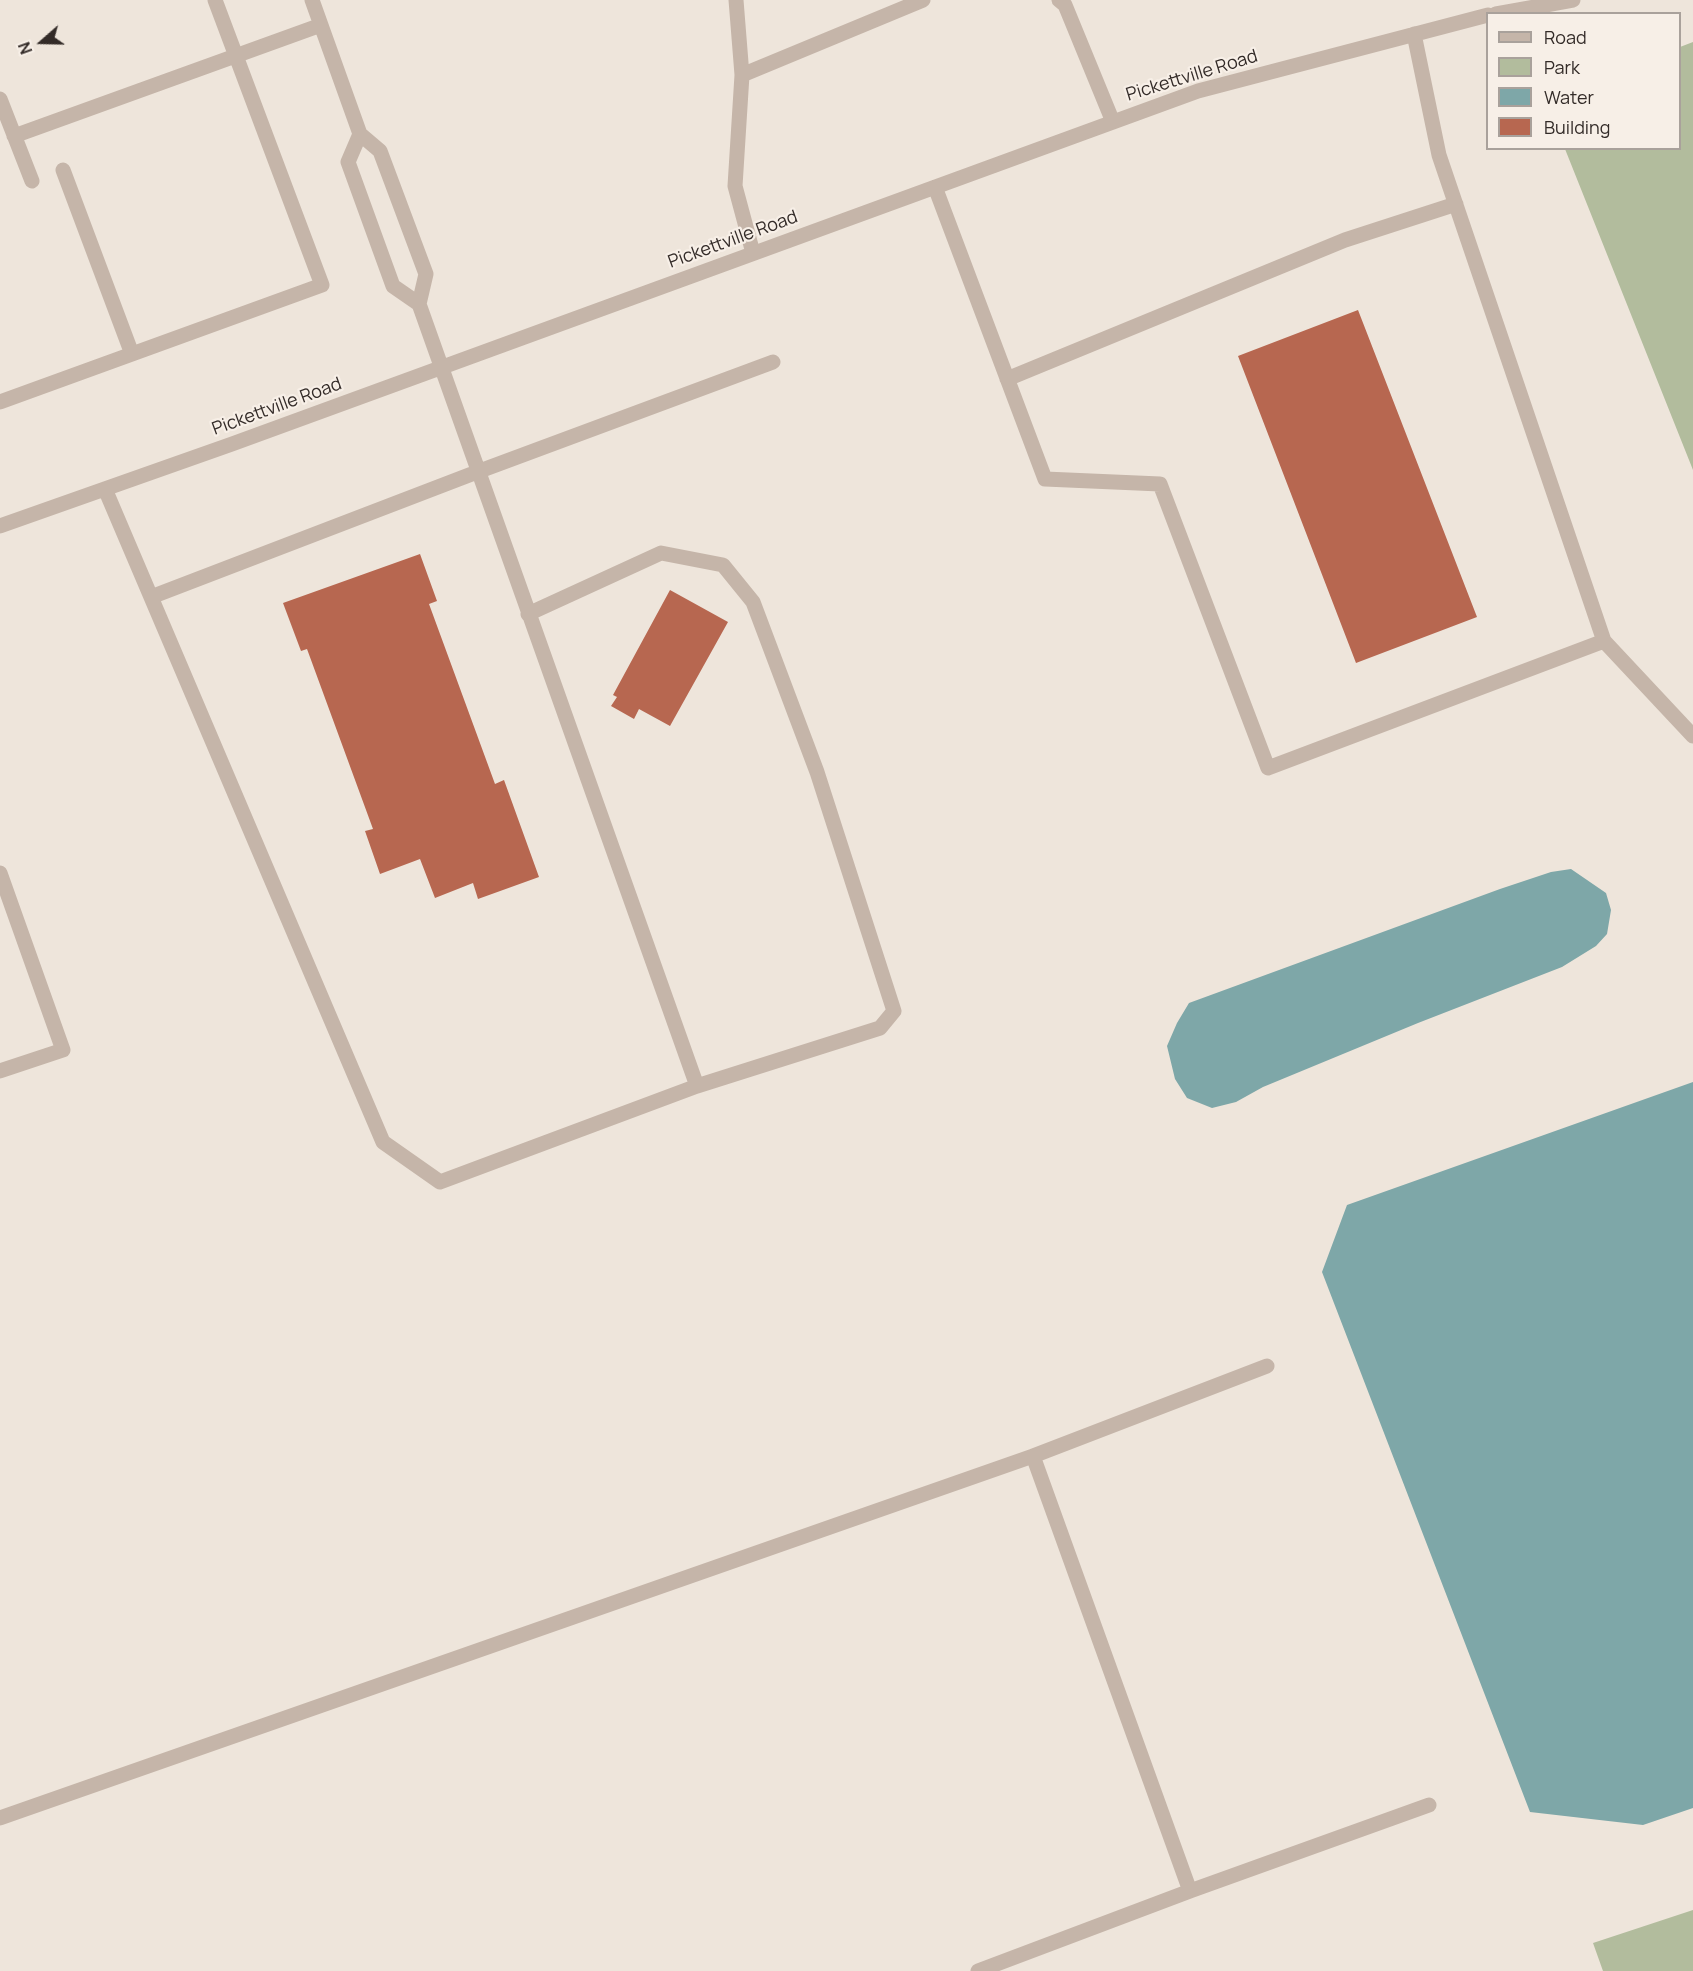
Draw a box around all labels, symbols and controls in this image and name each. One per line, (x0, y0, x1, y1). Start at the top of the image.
north arrow (12, 12, 72, 72)
legend (1486, 12, 1681, 150)
text: Road (1544, 25, 1587, 49)
text: N (13, 39, 37, 57)
street label: Pickettville Road (1124, 46, 1260, 106)
text: Park (1544, 55, 1580, 79)
text: Water (1544, 85, 1594, 109)
text: Building (1544, 115, 1610, 139)
street label: Pickettville Road (665, 207, 801, 273)
street label: Pickettville Road (209, 374, 345, 440)

